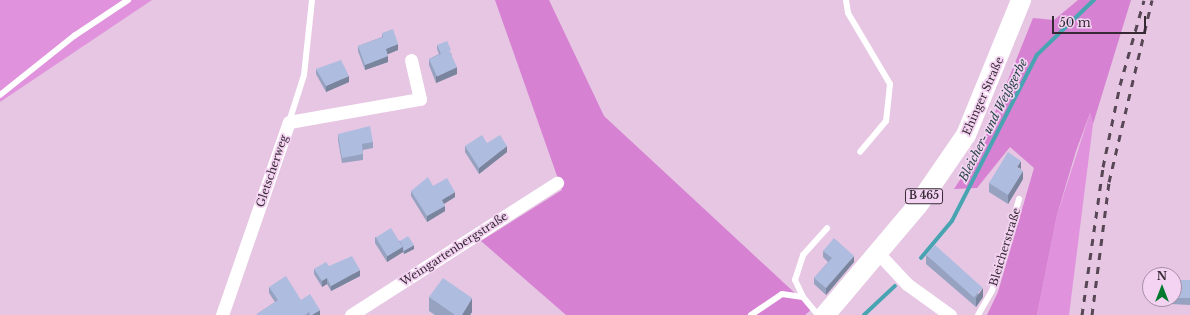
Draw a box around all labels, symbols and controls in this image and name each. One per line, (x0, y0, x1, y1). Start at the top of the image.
scale bar (1054, 8, 1148, 34)
text: 50 m (1059, 15, 1091, 30)
street label: Ehinger Straße (960, 55, 1006, 137)
water label: Bleicher- und Weißgerbe (956, 56, 1030, 184)
street label: Gletscherweg (253, 133, 291, 209)
road number: B 465 (905, 188, 943, 204)
street label: Bleicherstraße (987, 206, 1023, 288)
street label: Weingartenbergstraße (398, 209, 510, 289)
north arrow (1142, 267, 1182, 307)
text: N (1157, 269, 1167, 283)

